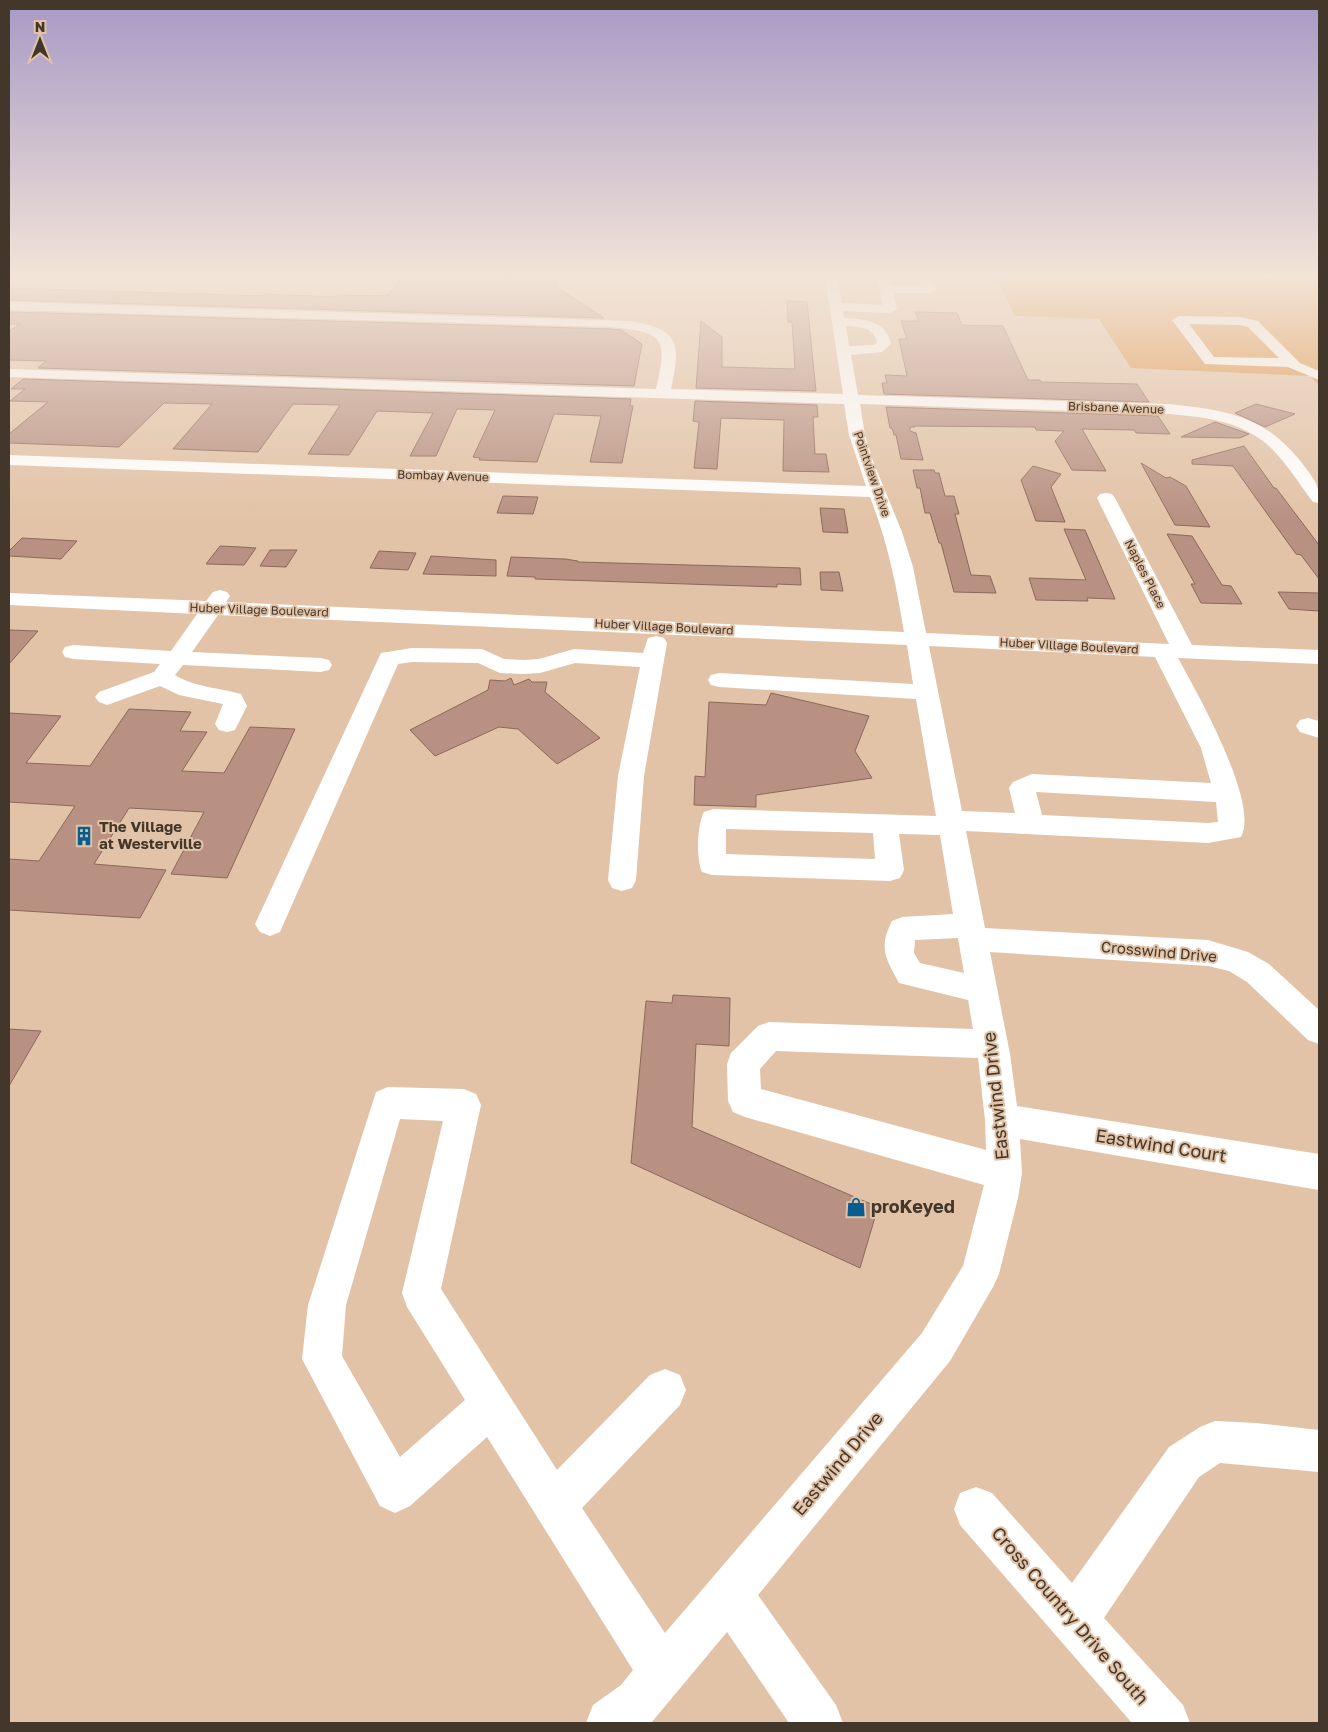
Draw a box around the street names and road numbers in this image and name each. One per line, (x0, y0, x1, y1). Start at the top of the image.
street label: Brisbane Avenue (1068, 398, 1164, 417)
street label: Pointview Drive (851, 429, 894, 519)
street label: Bombay Avenue (397, 466, 489, 485)
street label: Naples Place (1122, 537, 1169, 611)
street label: Huber Village Boulevard (189, 600, 329, 619)
street label: Huber Village Boulevard (594, 615, 734, 638)
street label: Huber Village Boulevard (999, 634, 1139, 657)
street label: Crosswind Drive (1100, 937, 1218, 965)
street label: Eastwind Drive (977, 1031, 1013, 1161)
street label: Eastwind Court (1094, 1124, 1228, 1166)
street label: Eastwind Drive (787, 1407, 887, 1520)
street label: Cross Country Drive South (988, 1522, 1154, 1709)

